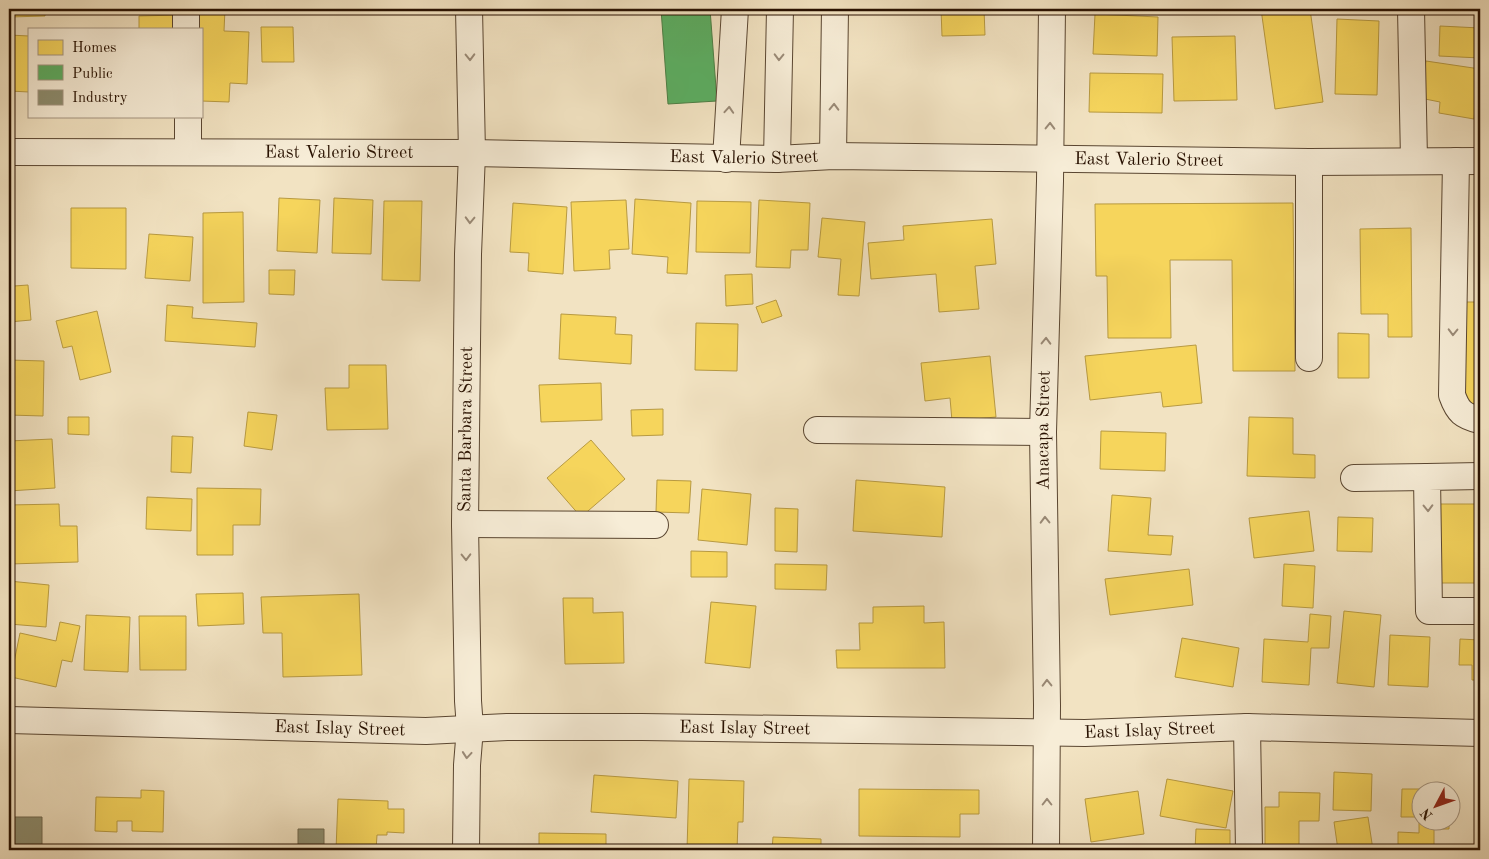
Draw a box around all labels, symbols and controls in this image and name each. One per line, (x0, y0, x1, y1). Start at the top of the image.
legend (28, 28, 202, 118)
text: Homes (72, 41, 117, 56)
one-way arrow (465, 54, 476, 62)
one-way arrow (774, 54, 784, 62)
text: Public (72, 67, 113, 82)
text: Industry (72, 91, 128, 106)
one-way arrow (829, 103, 839, 110)
one-way arrow (724, 106, 735, 114)
one-way arrow (1045, 121, 1055, 129)
street label: East Valerio Street (264, 144, 414, 162)
street label: East Valerio Street (669, 148, 819, 168)
street label: East Valerio Street (1074, 150, 1223, 170)
one-way arrow (464, 216, 475, 224)
one-way arrow (1448, 328, 1458, 336)
one-way arrow (1040, 336, 1051, 344)
street label: Santa Barbara Street (456, 346, 476, 512)
street label: Anacapa Street (1034, 370, 1054, 490)
one-way arrow (1423, 504, 1433, 512)
one-way arrow (1040, 516, 1050, 524)
one-way arrow (461, 554, 471, 562)
one-way arrow (1042, 679, 1052, 686)
street label: East Islay Street (274, 718, 406, 739)
street label: East Islay Street (679, 719, 810, 738)
street label: East Islay Street (1084, 719, 1216, 742)
one-way arrow (462, 751, 473, 759)
north arrow (1412, 782, 1462, 832)
one-way arrow (1042, 797, 1052, 805)
text: N (1418, 805, 1436, 823)

